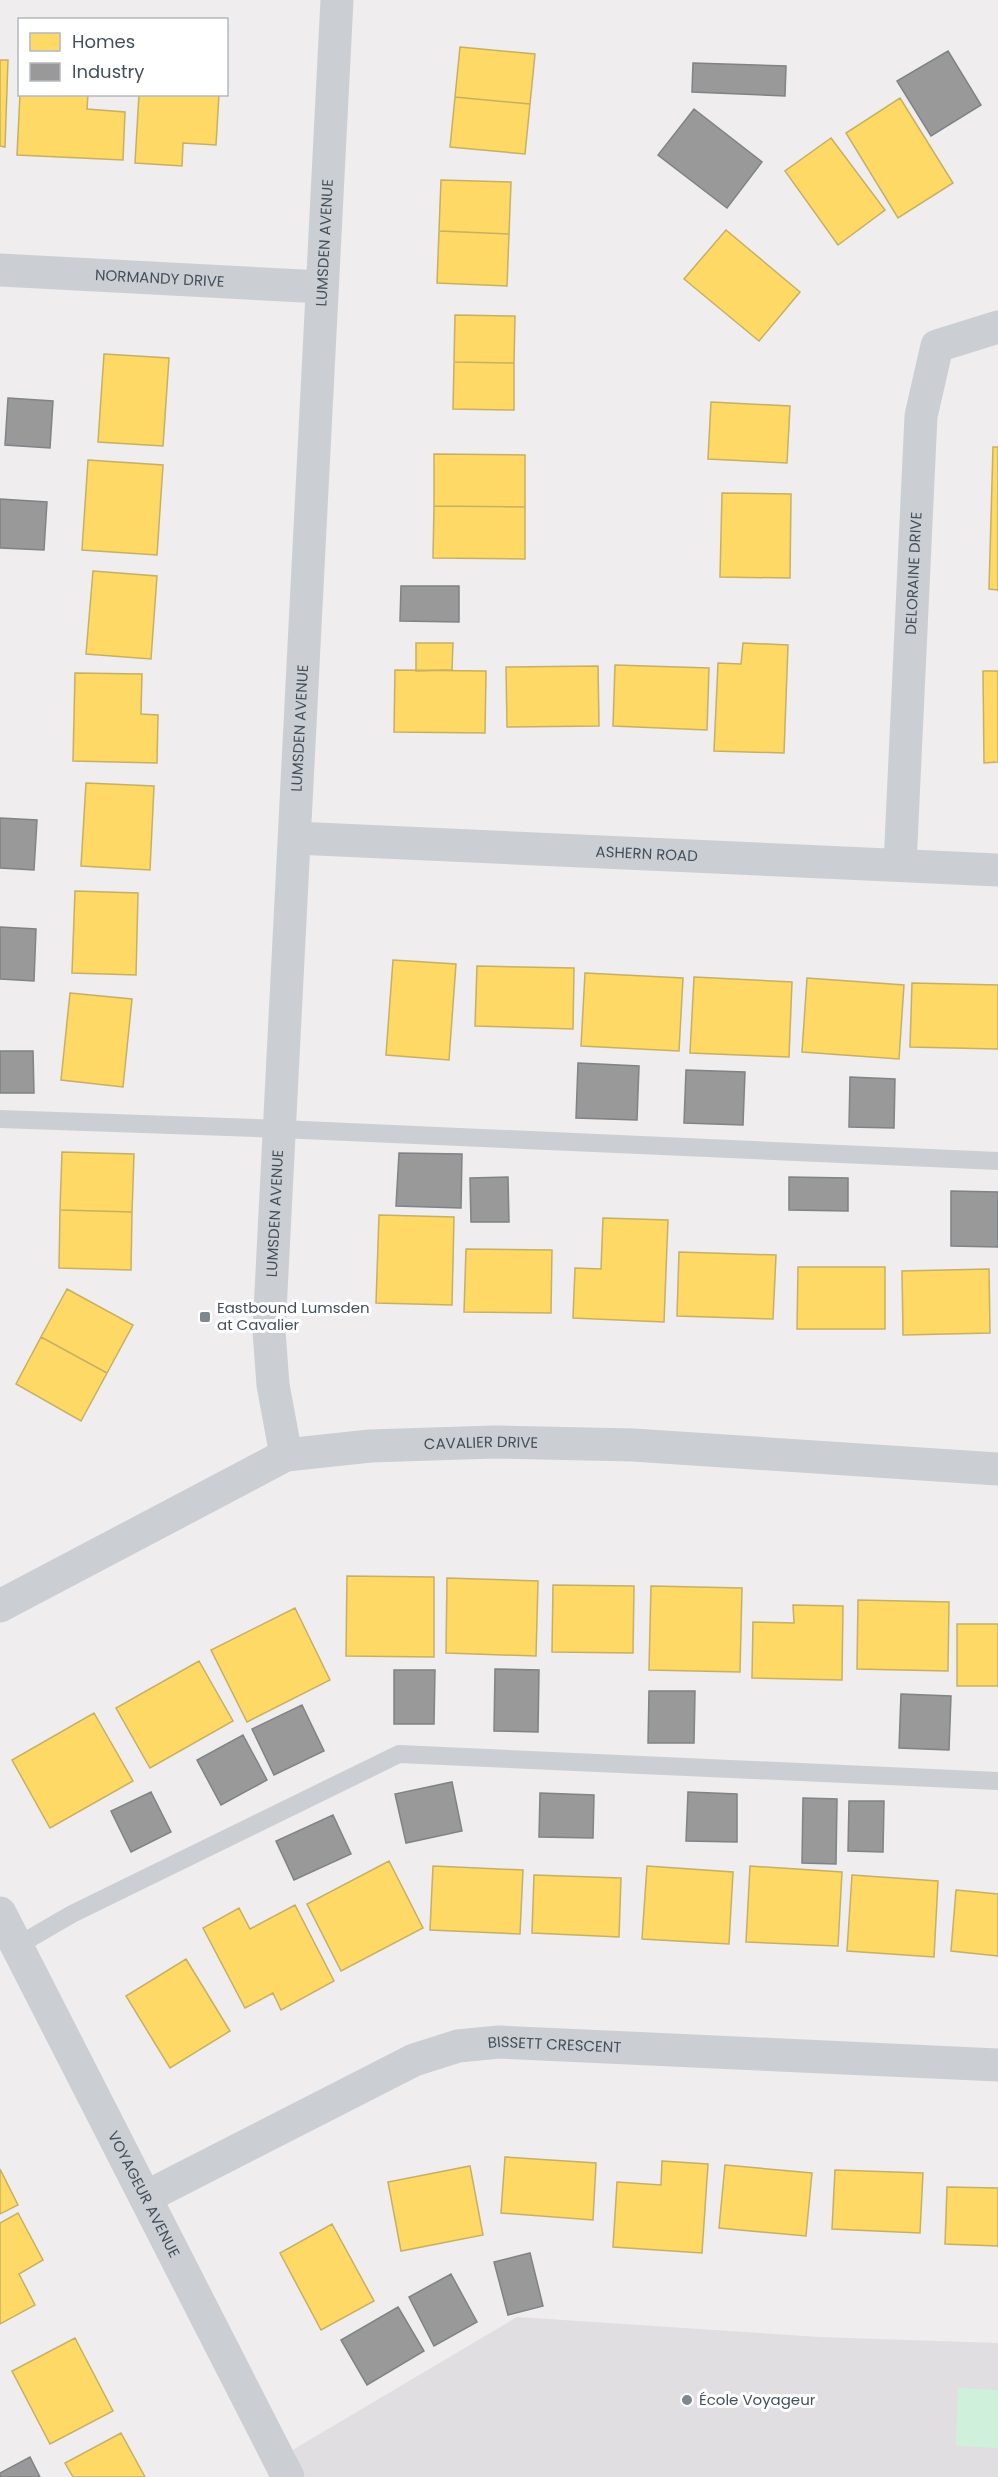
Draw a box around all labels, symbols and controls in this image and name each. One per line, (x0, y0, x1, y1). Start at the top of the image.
legend (18, 18, 228, 96)
text: Homes (72, 29, 135, 54)
text: Industry (72, 59, 144, 84)
street label: LUMSDEN AVENUE (310, 178, 338, 307)
street label: NORMANDY DRIVE (94, 264, 225, 292)
street label: DELORAINE DRIVE (900, 511, 927, 635)
street label: LUMSDEN AVENUE (286, 664, 313, 792)
street label: ASHERN ROAD (595, 841, 698, 866)
street label: LUMSDEN AVENUE (261, 1149, 288, 1278)
place label: Eastbound Lumsden at Cavalier (217, 1297, 370, 1335)
marker: Eastbound Lumsden at Cavalier (198, 1310, 212, 1324)
street label: CAVALIER DRIVE (424, 1431, 538, 1454)
street label: BISSETT CRESCENT (487, 2031, 622, 2058)
street label: VOYAGEUR AVENUE (103, 2127, 185, 2261)
place label: École Voyageur (699, 2389, 816, 2410)
marker: École Voyageur (680, 2393, 694, 2407)

